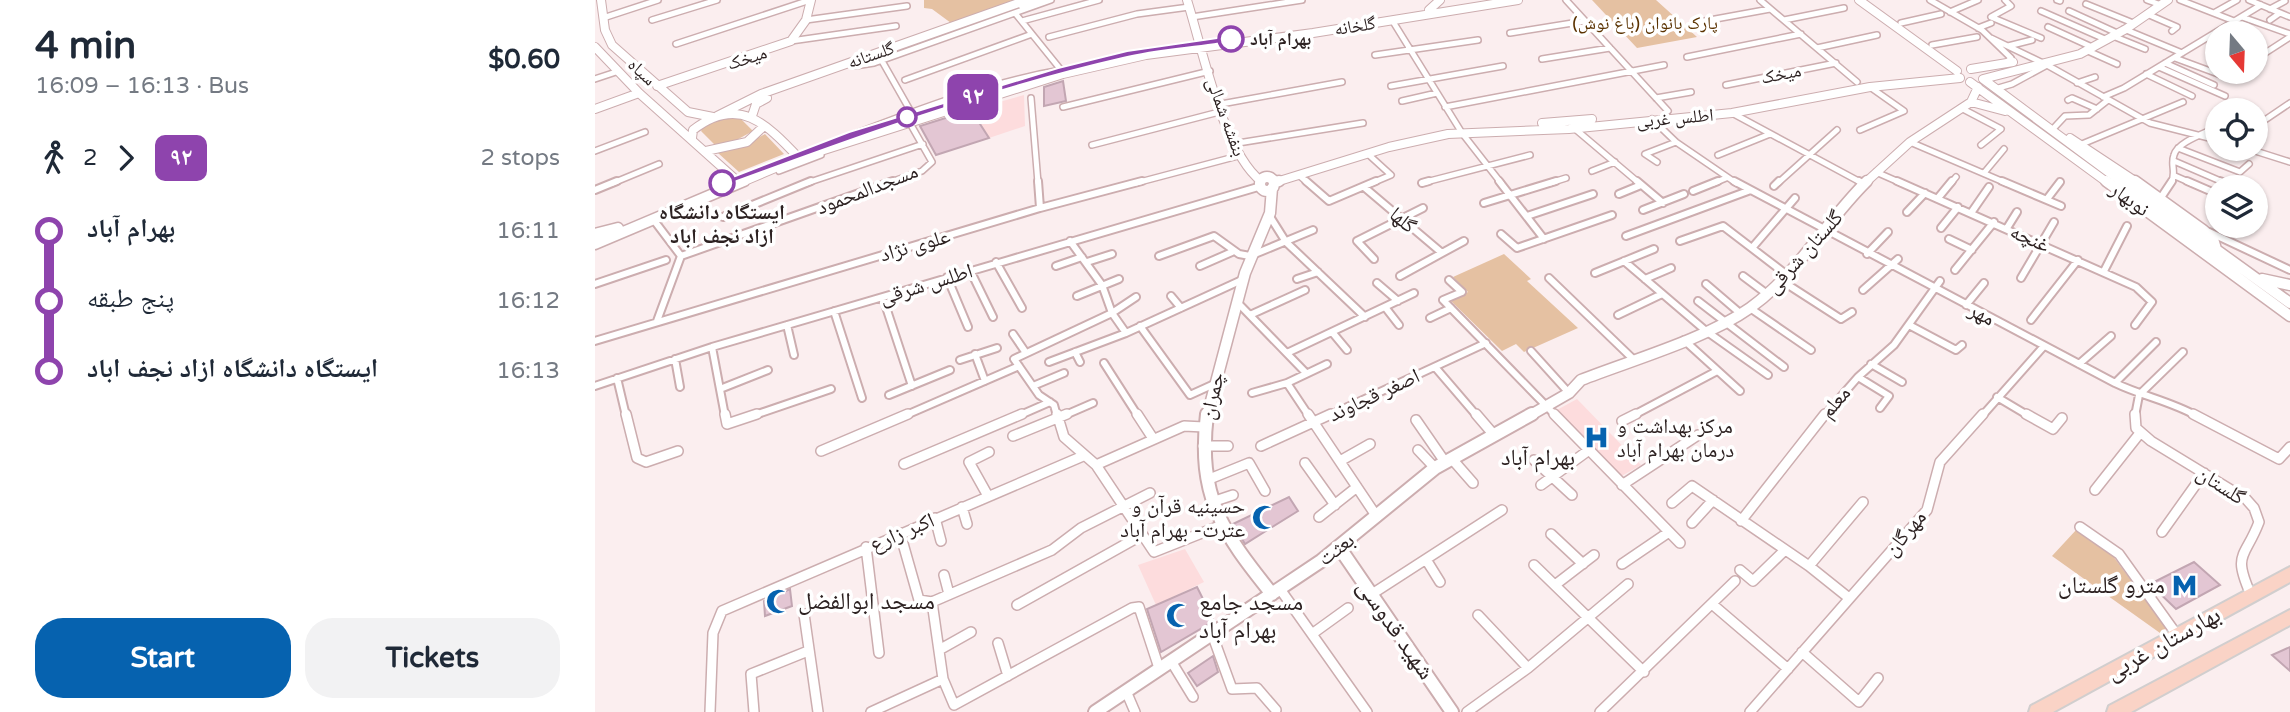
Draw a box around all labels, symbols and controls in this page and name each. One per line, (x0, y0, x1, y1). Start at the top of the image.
street label: گلخانه (1333, 12, 1378, 40)
park label: پارک بانوان (باغ نوش) (1572, 12, 1718, 34)
north arrow (2205, 21, 2268, 84)
map controls (2205, 21, 2268, 238)
text: 4 min (35, 23, 136, 69)
marker: بهرام آباد (1218, 26, 1244, 52)
place label: بهرام آباد (1250, 28, 1311, 51)
street label: گلستانه (845, 37, 898, 73)
street label: میخک (724, 41, 770, 75)
text: $0.60 (488, 44, 560, 75)
street label: سپاه (623, 54, 661, 90)
street label: میخک (1759, 59, 1803, 89)
text: 16:09 – 16:13 · Bus (35, 72, 249, 100)
line badge: ۹۲ (941, 74, 1005, 120)
street label: بنفشه شمالی (1202, 75, 1250, 159)
text: ۹۲ (961, 82, 985, 111)
button: locate (2205, 98, 2268, 161)
street label: اطلس غربی (1636, 104, 1714, 132)
unlabelled marker (897, 107, 917, 127)
icon: walk (35, 139, 73, 177)
icon: forward (107, 139, 145, 177)
text: ۹۲ (169, 143, 193, 172)
text: 2 (83, 144, 97, 172)
text: 2 stops (480, 144, 560, 172)
street label: مسجدالمحمود (813, 159, 921, 220)
marker: ایستگاه دانشگاه ازاد نجف اباد (709, 170, 735, 196)
button: layers (2205, 175, 2268, 238)
street label: نوبهار (2104, 176, 2154, 222)
place label: ایستگاه دانشگاه ازاد نجف اباد (659, 200, 785, 249)
street label: گلها (1384, 202, 1421, 239)
street label: گلستان شرقی (1760, 205, 1849, 299)
text: بهرام آباد (87, 213, 175, 244)
text: 16:11 (496, 217, 560, 245)
street label: غنچه (2006, 219, 2054, 258)
street label: علوی نژاد (877, 223, 954, 267)
street label: اطلس شرقی (876, 258, 976, 311)
text: پنج طبقه (87, 283, 174, 314)
text: 16:12 (496, 287, 560, 315)
street label: مهر (1964, 297, 1999, 332)
text: ایستگاه دانشگاه ازاد نجف اباد (87, 353, 378, 384)
text: 16:13 (496, 357, 560, 385)
street label: اصغر قجاوند (1325, 363, 1424, 427)
street label: چمران (1195, 370, 1230, 422)
street label: معلم (1815, 381, 1857, 424)
place label: مرکز بهداشت و درمان بهرام آباد (1617, 414, 1734, 464)
hospital icon: مرکز بهداشت و درمان بهرام آباد (1583, 424, 1611, 452)
district label: بهرام آباد (1501, 444, 1575, 473)
street label: گلستان (2192, 461, 2250, 510)
place label: حسینیه قرآن و عترت- بهرام آباد (1120, 494, 1245, 544)
mosque icon: حسینیه قرآن و عترت- بهرام آباد (1251, 504, 1279, 532)
street label: مهرگان (1879, 505, 1932, 561)
street label: اکبر زارع (866, 508, 938, 557)
street label: بعثت (1313, 528, 1359, 571)
place label: مترو گلستان (2058, 571, 2165, 600)
metro station icon: مترو گلستان (2171, 571, 2199, 599)
street label: شهید قدوسی (1350, 573, 1441, 685)
mosque icon: مسجد ابوالفضل (764, 587, 792, 615)
place label: مسجد ابوالفضل (798, 587, 935, 616)
place label: مسجد جامع بهرام آباد (1199, 588, 1303, 646)
street label: بهارستان غربی (2101, 600, 2226, 687)
mosque icon: مسجد جامع بهرام آباد (1165, 602, 1193, 630)
button: Start (35, 618, 291, 698)
button: Tickets (305, 618, 560, 698)

